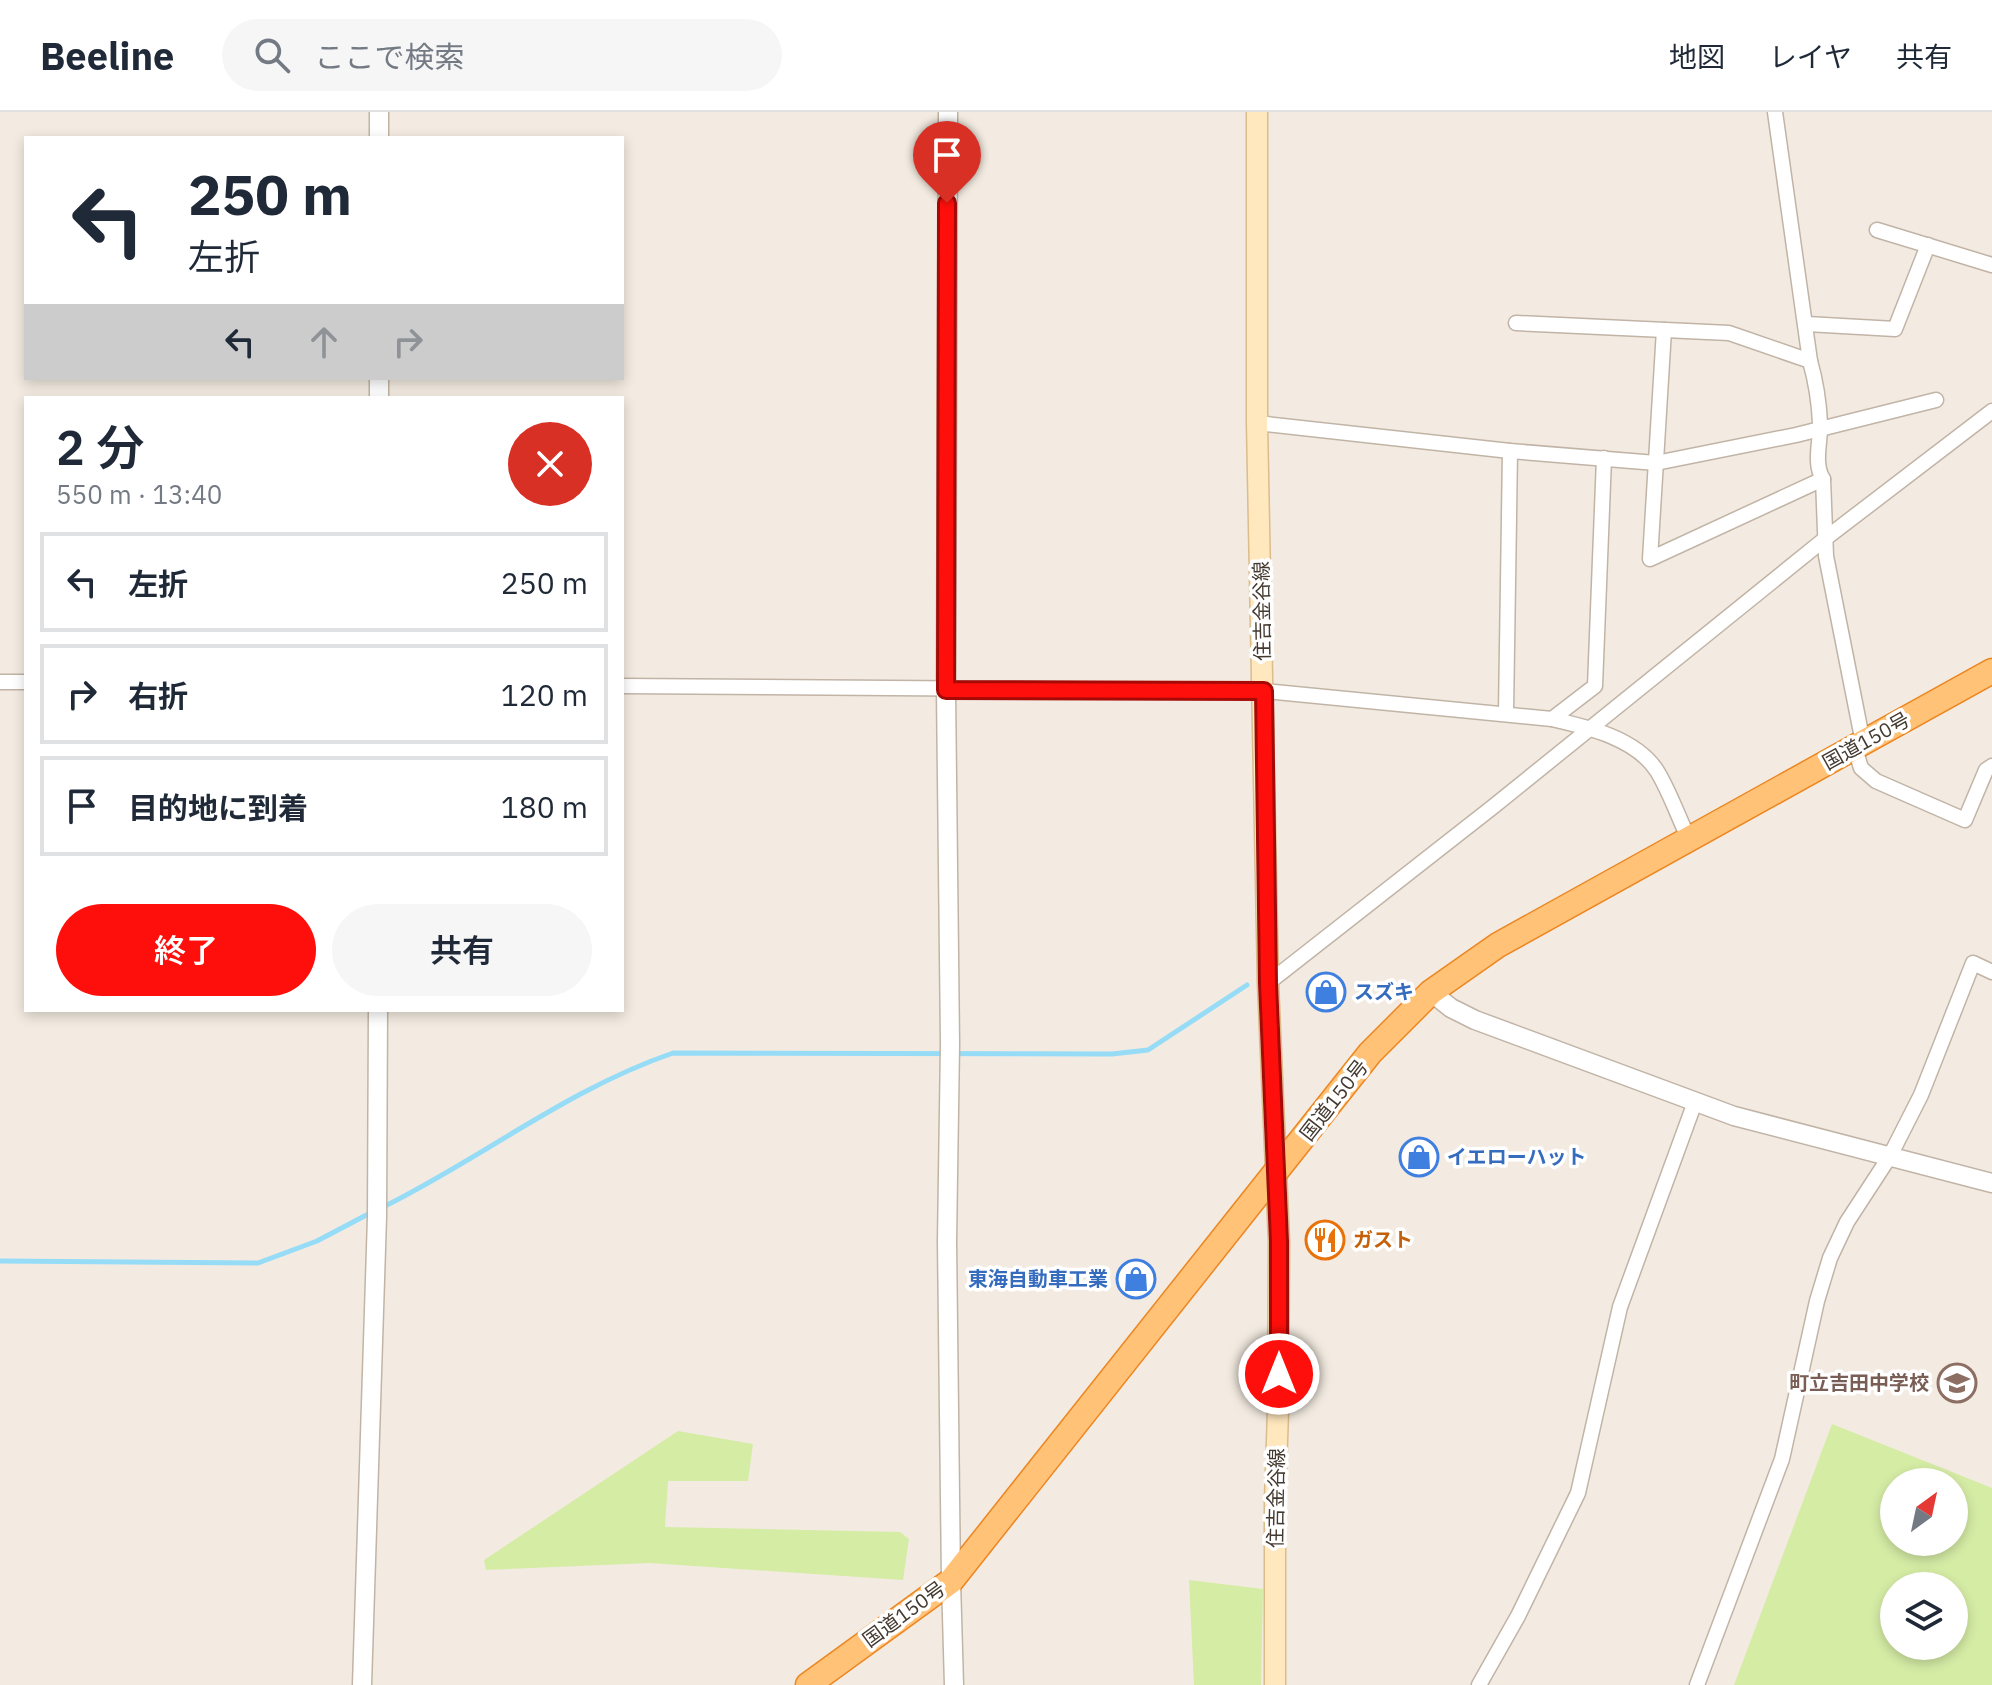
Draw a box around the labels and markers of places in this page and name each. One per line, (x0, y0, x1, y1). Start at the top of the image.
pin (913, 121, 981, 203)
shop icon: スズキ (1305, 971, 1347, 1013)
place label: スズキ (1354, 978, 1414, 1005)
shop icon: イエローハット (1398, 1136, 1440, 1178)
place label: イエローハット (1447, 1143, 1586, 1170)
restaurant icon: ガスト (1304, 1219, 1346, 1261)
place label: ガスト (1353, 1226, 1413, 1253)
shop icon: 東海自動車工業 (1115, 1258, 1157, 1300)
place label: 東海自動車工業 (968, 1265, 1108, 1292)
school or university icon: 町立吉田中学校 (1936, 1362, 1978, 1404)
place label: 町立吉田中学校 (1789, 1369, 1929, 1396)

